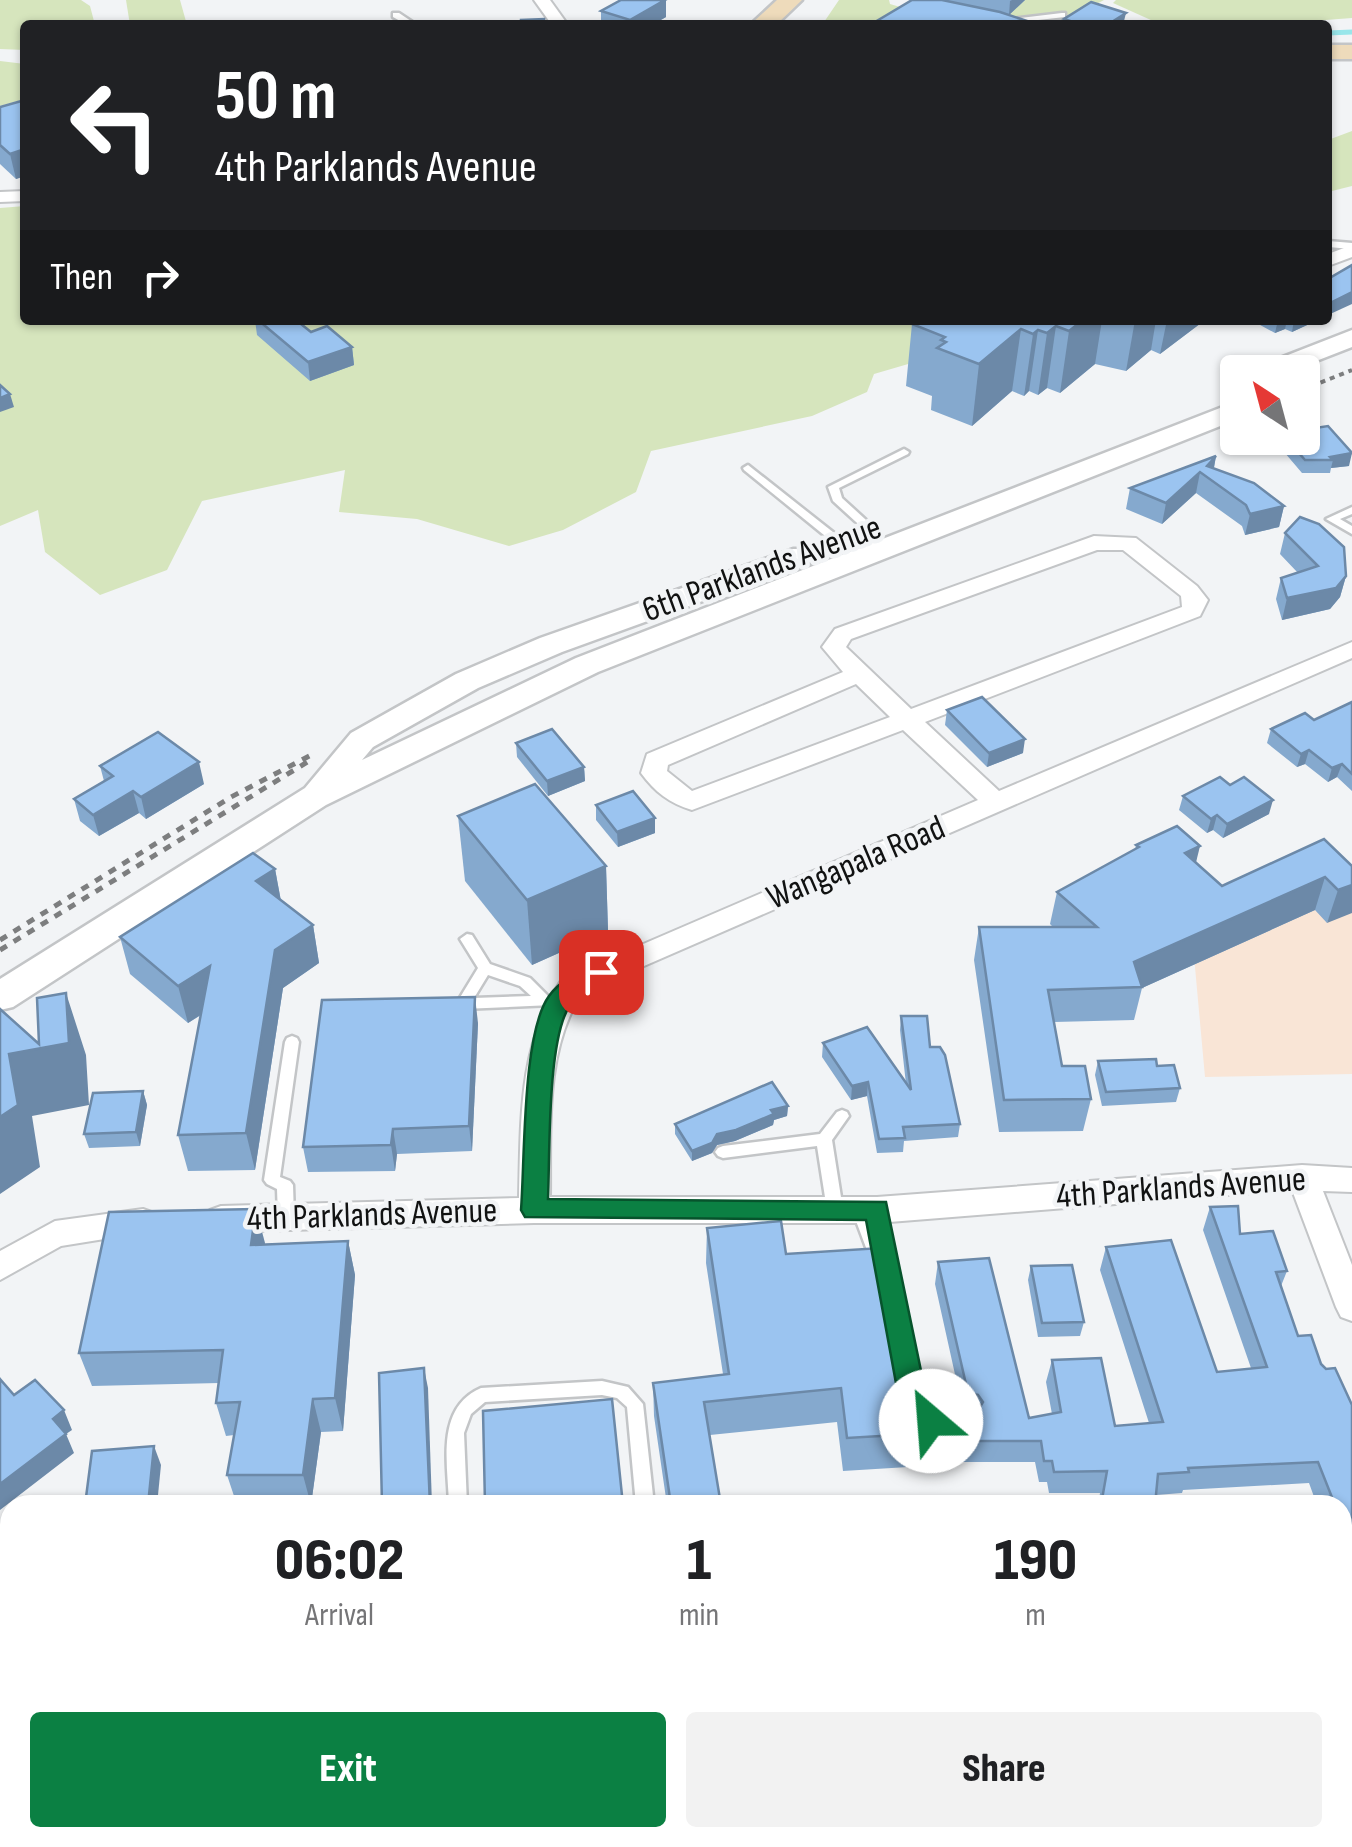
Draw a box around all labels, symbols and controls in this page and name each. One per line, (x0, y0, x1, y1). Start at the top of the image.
text: 50 m (215, 55, 336, 139)
icon: left (50, 60, 180, 190)
text: 4th Parklands Avenue (215, 140, 537, 195)
icon: right (133, 250, 188, 305)
text: Then (50, 255, 113, 300)
north arrow (1220, 355, 1320, 455)
map controls (1220, 355, 1320, 455)
street label: 6th Parklands Avenue (637, 506, 887, 632)
street label: Wangapala Road (761, 806, 951, 920)
pin (559, 930, 644, 1015)
icon: arrive (574, 945, 629, 1000)
street label: 4th Parklands Avenue (1055, 1158, 1307, 1218)
street label: 4th Parklands Avenue (246, 1189, 498, 1241)
position arrow (879, 1369, 983, 1473)
text: 06:02 (275, 1525, 404, 1597)
text: 1 (687, 1525, 711, 1597)
text: 190 (994, 1525, 1077, 1597)
text: Arrival (305, 1596, 374, 1635)
text: min (679, 1596, 719, 1635)
text: m (1025, 1596, 1046, 1635)
button: Exit (30, 1712, 666, 1827)
button: Share (686, 1712, 1322, 1827)

